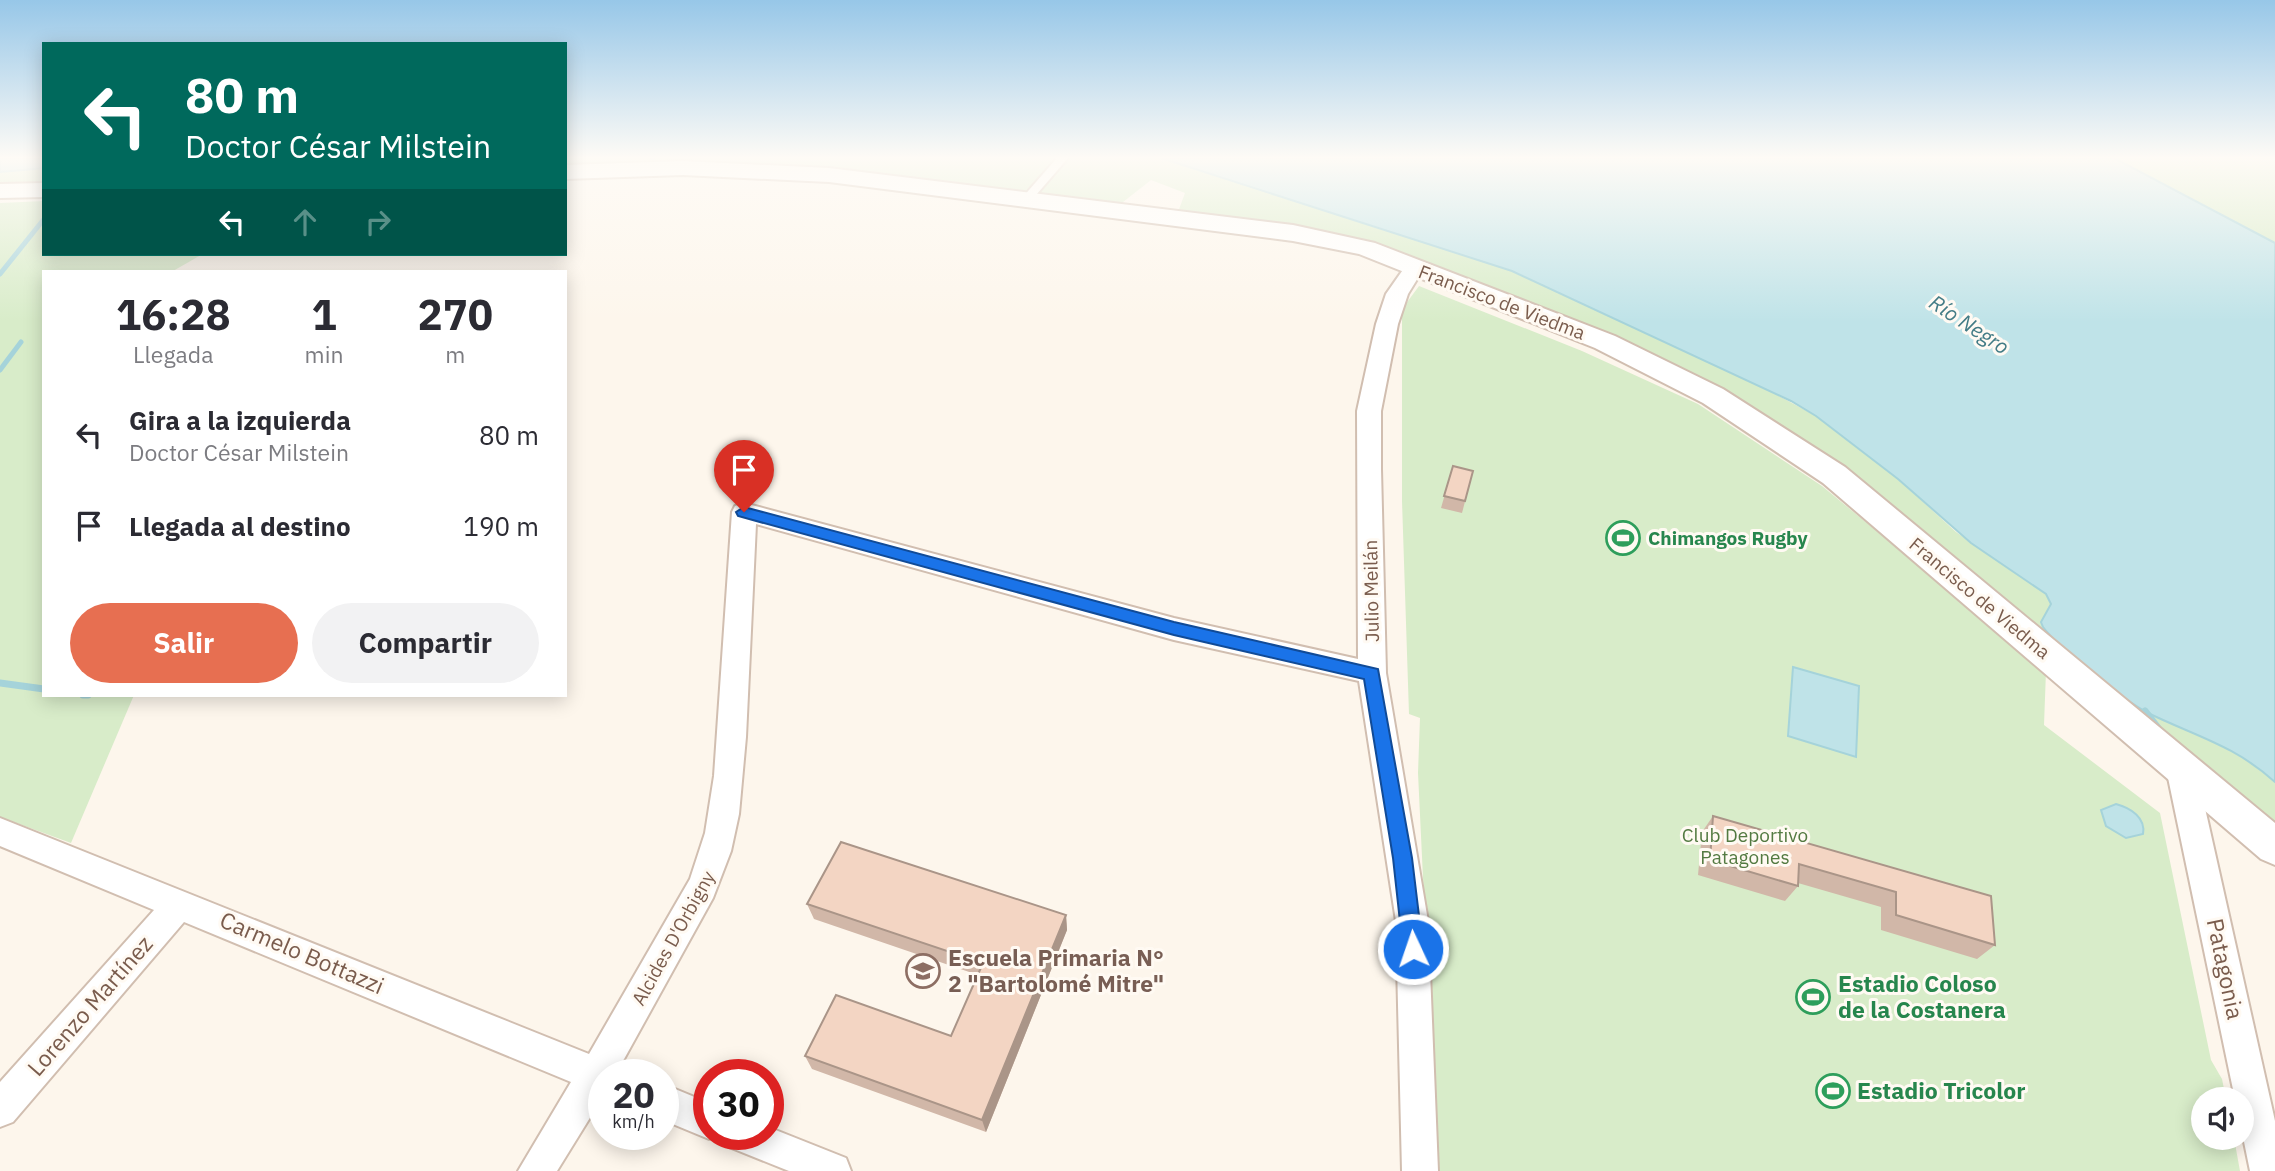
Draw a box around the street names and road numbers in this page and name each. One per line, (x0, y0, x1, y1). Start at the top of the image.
street label: Francisco de Viedma (1415, 259, 1589, 345)
street label: Francisco de Viedma (1905, 532, 2055, 664)
street label: Julio Meilán (1358, 540, 1384, 642)
street label: Alcides D'Orbigny (626, 866, 720, 1009)
street label: Carmelo Bottazzi (216, 904, 389, 1000)
street label: Patagonia (2201, 916, 2251, 1022)
street label: Lorenzo Martínez (20, 929, 158, 1082)

